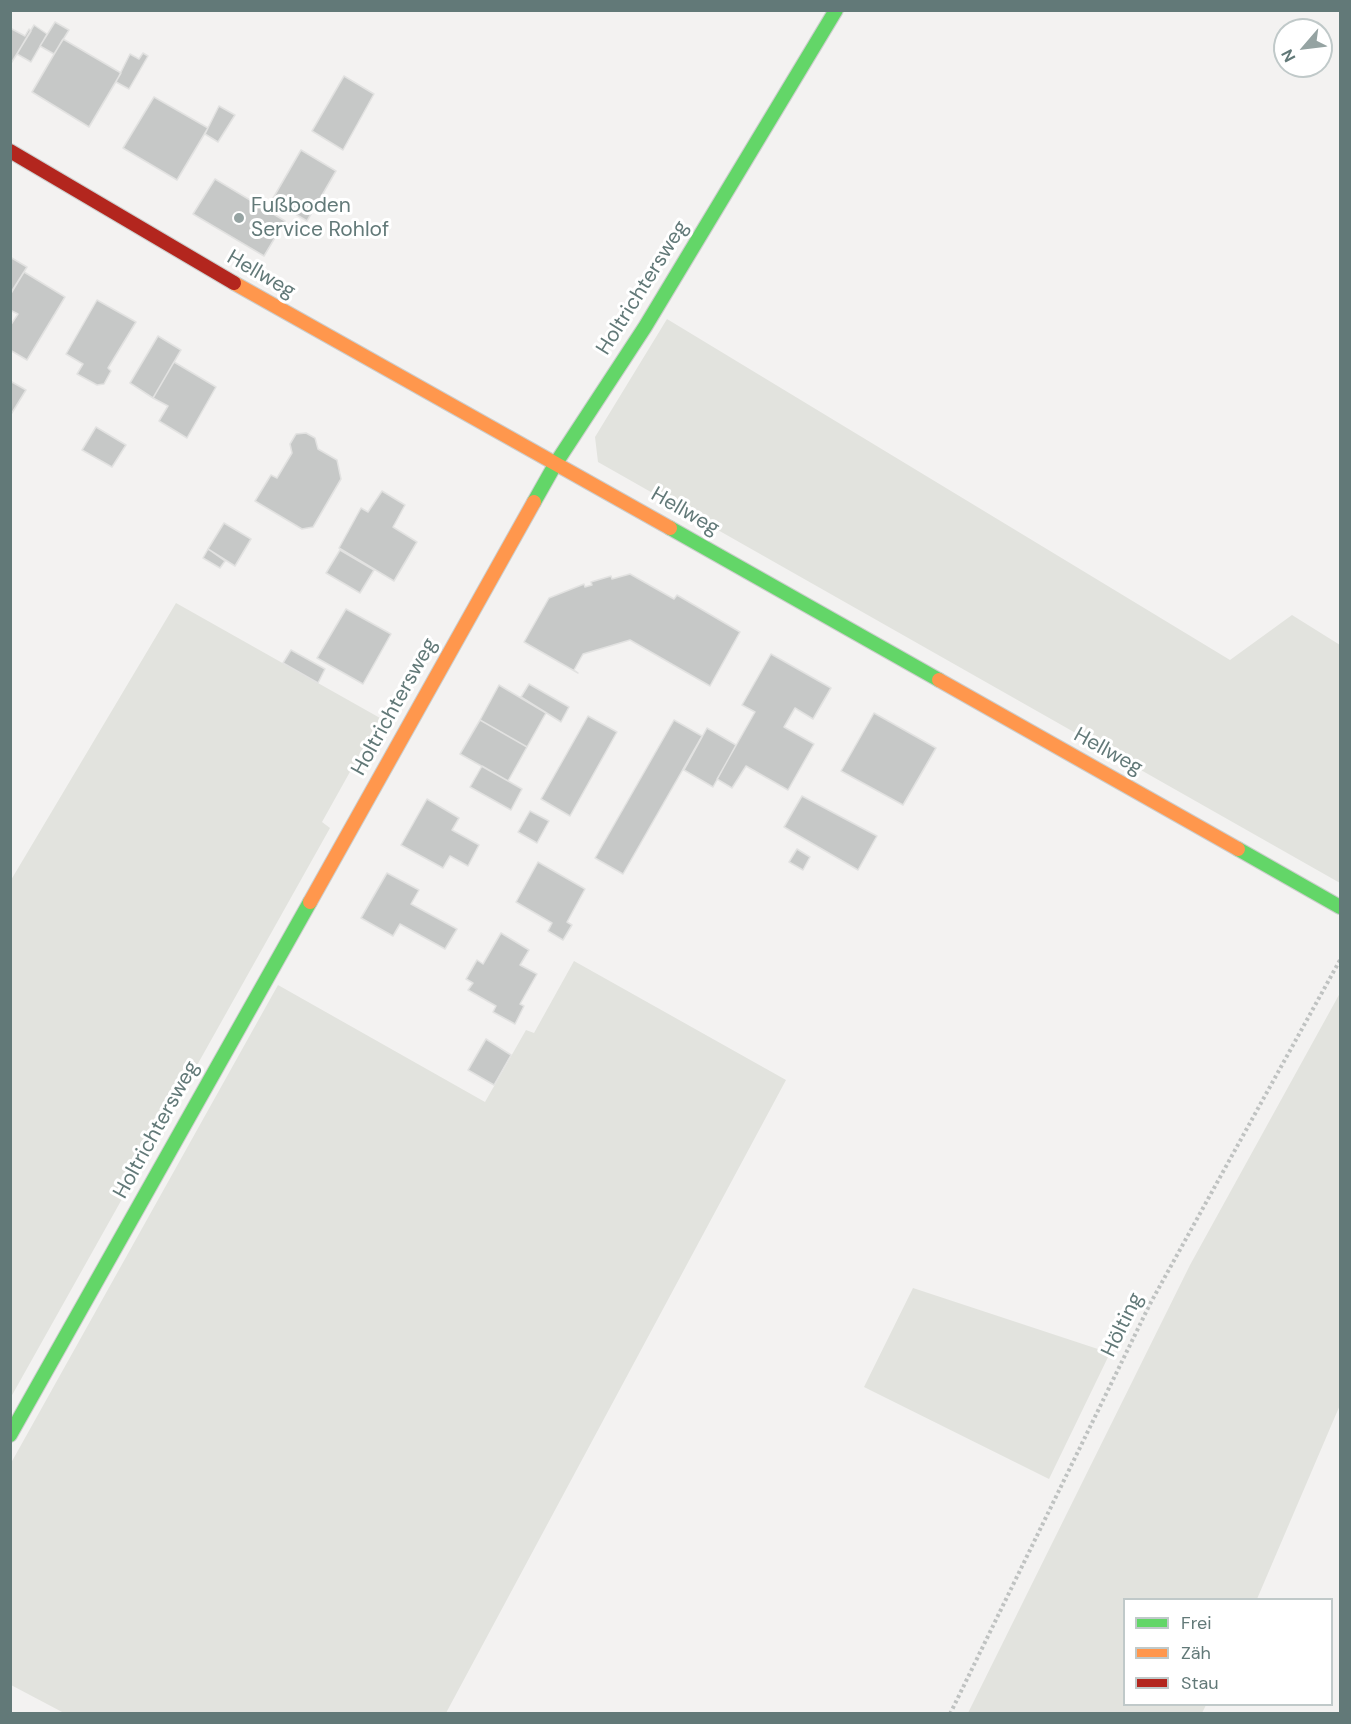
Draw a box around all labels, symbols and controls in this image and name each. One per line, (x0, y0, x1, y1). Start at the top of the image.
north arrow (1273, 18, 1333, 78)
text: N (1276, 46, 1300, 66)
place label: Fußboden Service Rohlof (251, 193, 389, 243)
marker: Fußboden Service Rohlof (232, 211, 246, 225)
street label: Holtrichtersweg (592, 216, 694, 360)
street label: Hellweg (222, 245, 300, 305)
street label: Hellweg (646, 482, 724, 542)
street label: Holtrichtersweg (347, 634, 443, 780)
street label: Hellweg (1069, 723, 1147, 781)
street label: Holtrichtersweg (109, 1057, 205, 1203)
street label: Hölting (1097, 1289, 1149, 1361)
legend (1123, 1598, 1333, 1706)
text: Frei (1181, 1611, 1212, 1635)
text: Zäh (1181, 1641, 1211, 1665)
text: Stau (1181, 1671, 1219, 1695)

